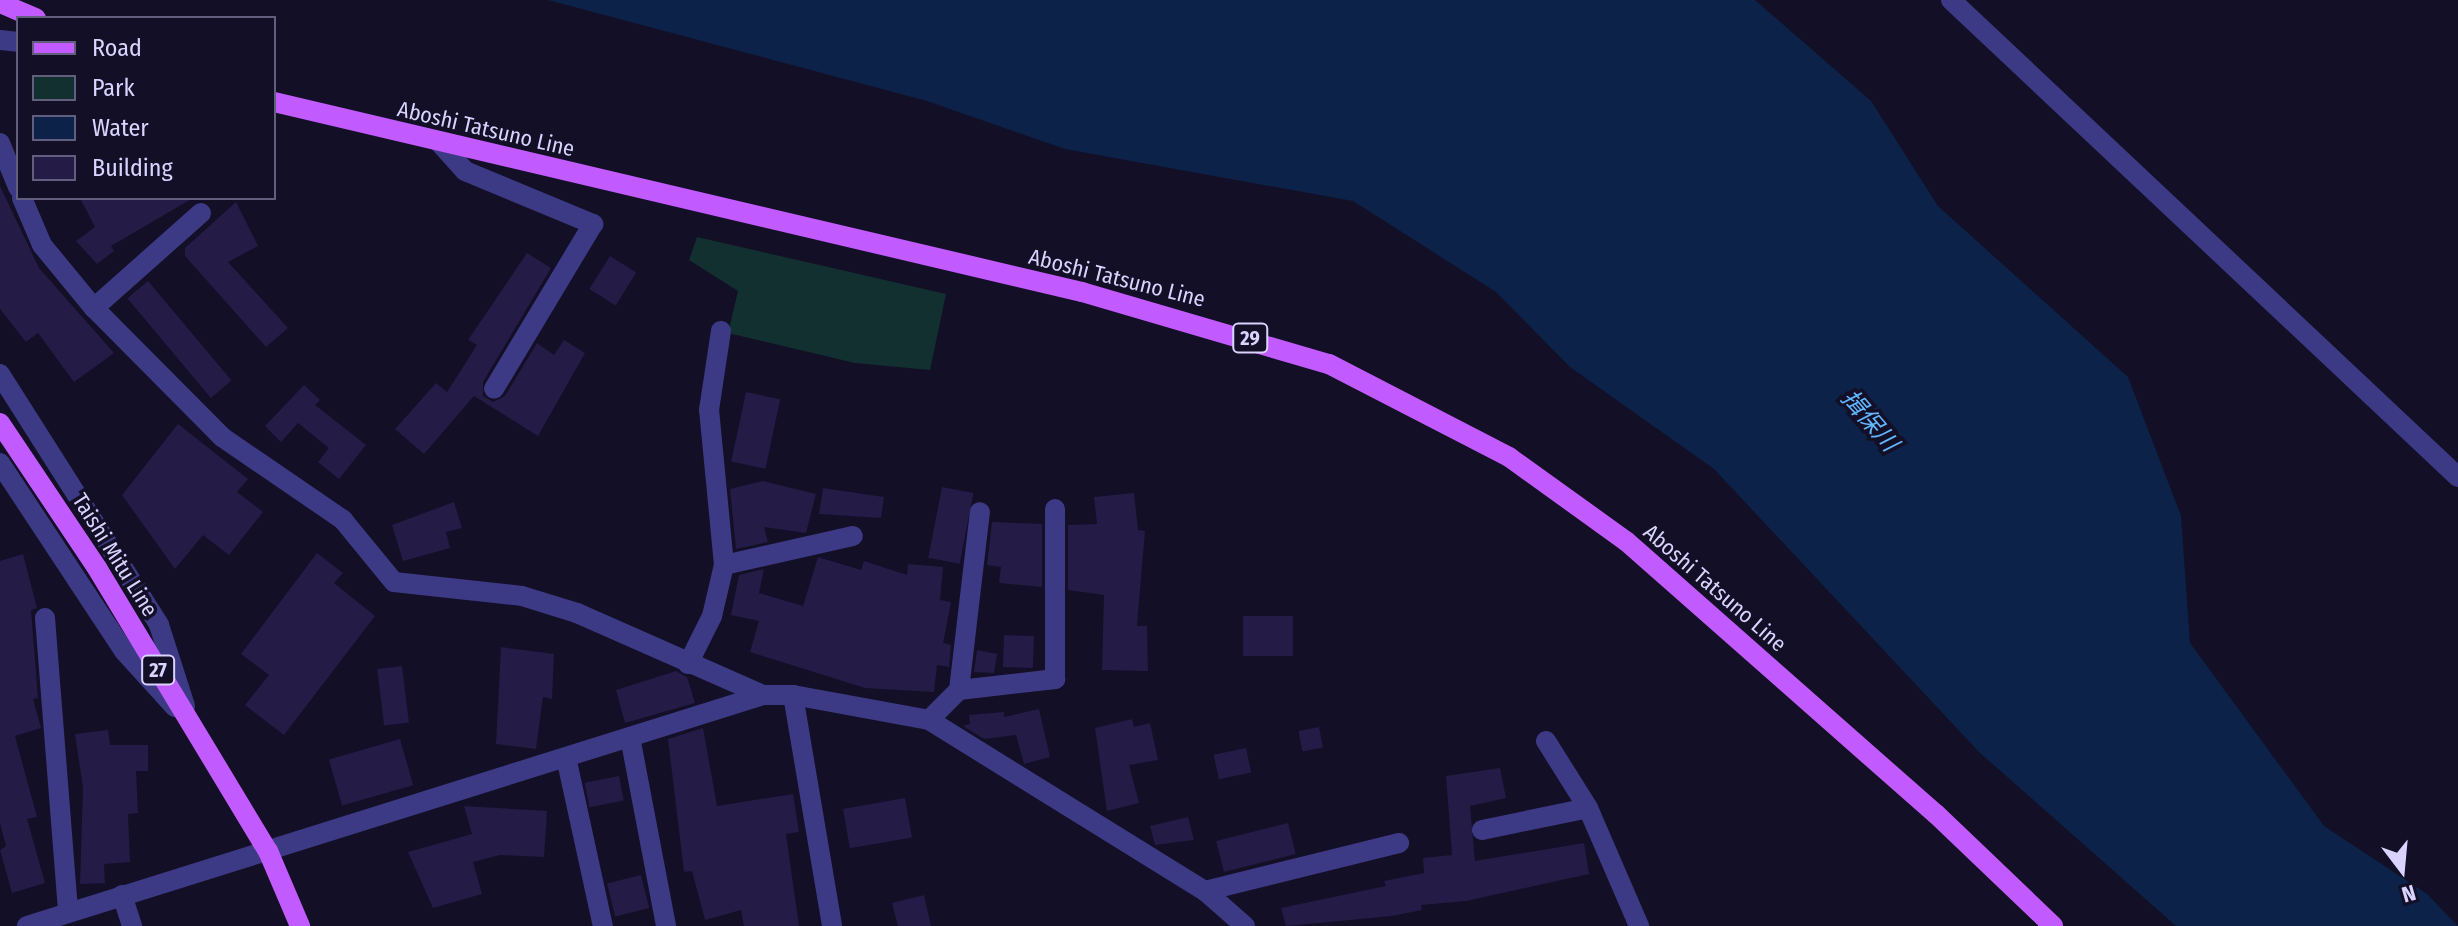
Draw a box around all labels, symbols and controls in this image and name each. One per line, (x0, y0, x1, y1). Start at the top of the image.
legend (16, 16, 276, 200)
text: Road (92, 34, 142, 62)
text: Park (92, 74, 135, 102)
street label: Aboshi Tatsuno Line (395, 96, 577, 162)
text: Water (92, 114, 149, 142)
text: Building (92, 154, 173, 182)
street label: Aboshi Tatsuno Line (1026, 243, 1208, 313)
road number: 29 (1232, 322, 1268, 354)
water label: 揖保川 (1835, 384, 1903, 458)
street label: Taishi Mitu Line (67, 489, 163, 621)
street label: Aboshi Tatsuno Line (1638, 519, 1792, 657)
road number: 27 (140, 654, 176, 686)
north arrow (2362, 830, 2442, 910)
text: N (2399, 879, 2419, 908)

